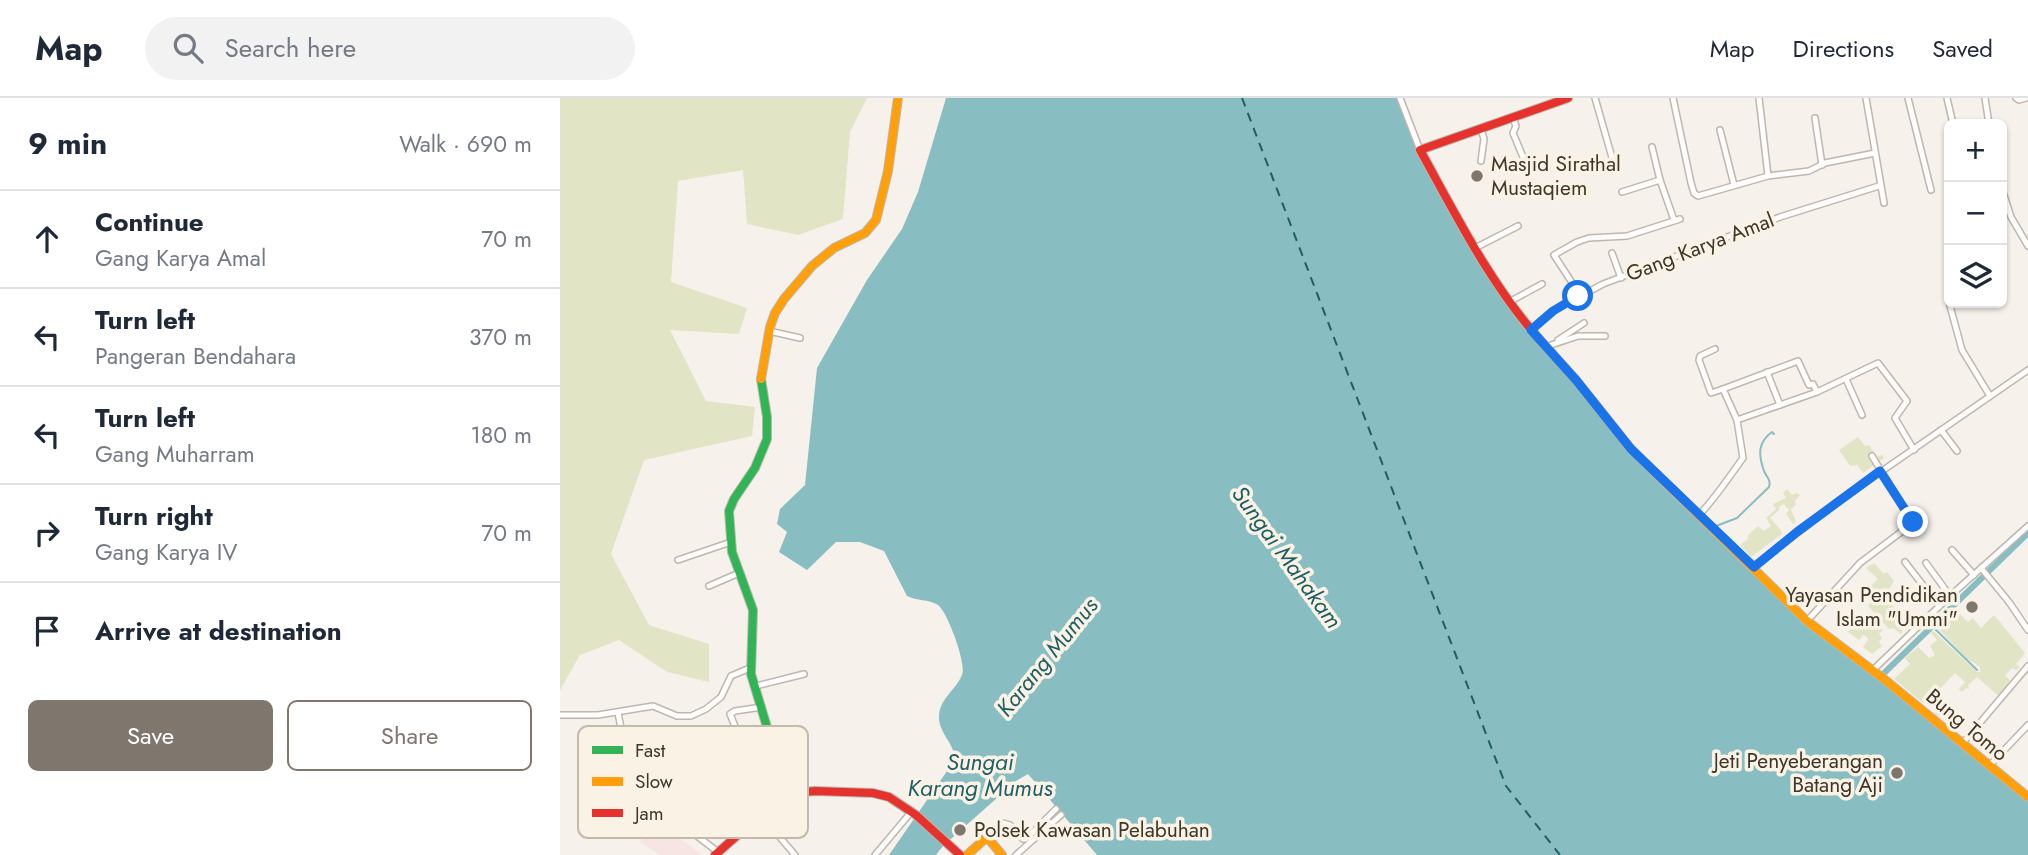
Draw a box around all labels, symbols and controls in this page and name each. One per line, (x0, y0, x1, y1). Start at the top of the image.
search box (145, 17, 635, 80)
text: Map (35, 25, 103, 72)
icon: search (169, 29, 207, 67)
text: Search here (225, 29, 356, 67)
text: Map (1710, 31, 1755, 66)
text: Directions (1793, 31, 1894, 66)
text: Saved (1932, 31, 1993, 66)
map controls (1944, 119, 2007, 308)
button: + (1944, 119, 2007, 182)
text: 9 min (28, 122, 107, 165)
text: Walk · 690 m (399, 127, 532, 161)
place label: Masjid Sirathal Mustaqiem (1491, 149, 1621, 203)
marker: Masjid Sirathal Mustaqiem (1469, 168, 1485, 184)
button: − (1944, 182, 2007, 245)
text: Continue (95, 203, 204, 241)
street label: Gang Karya Amal (1622, 205, 1778, 289)
icon: ahead (28, 220, 66, 258)
text: 70 m (481, 222, 532, 256)
text: Gang Karya Amal (95, 241, 266, 275)
button: layers (1944, 245, 2007, 308)
route start (1562, 280, 1593, 311)
text: Turn left (95, 301, 195, 339)
icon: left (28, 318, 66, 356)
text: 370 m (469, 320, 532, 354)
text: Pangeran Bendahara (95, 339, 296, 373)
text: Turn left (95, 399, 195, 437)
icon: left (28, 416, 66, 454)
text: 180 m (470, 418, 532, 452)
text: Gang Muharram (95, 437, 255, 471)
water label: Sungai Mahakam (1224, 479, 1350, 635)
text: Turn right (95, 497, 213, 535)
route end (1897, 506, 1928, 537)
icon: right (28, 514, 66, 552)
text: 70 m (481, 516, 532, 550)
text: Gang Karya IV (95, 535, 238, 569)
place label: Yayasan Pendidikan Islam "Ummi" (1785, 580, 1958, 634)
water label: Karang Mumus (988, 589, 1106, 724)
marker: Yayasan Pendidikan Islam "Ummi" (1964, 599, 1980, 615)
icon: arrive (28, 612, 66, 650)
text: Arrive at destination (95, 612, 342, 650)
street label: Bung Tomo (1919, 682, 2015, 768)
button: Save (28, 700, 273, 771)
button: Share (287, 700, 532, 771)
legend (578, 726, 808, 838)
text: Fast (635, 737, 666, 764)
water label: Sungai Karang Mumus (908, 745, 1053, 805)
place label: Jeti Penyeberangan Batang Aji (1711, 746, 1883, 800)
marker: Jeti Penyeberangan Batang Aji (1889, 765, 1905, 781)
text: Slow (635, 768, 673, 795)
text: Jam (632, 800, 664, 827)
place label: Polsek Kawasan Pelabuhan (974, 815, 1210, 845)
marker: Polsek Kawasan Pelabuhan (952, 822, 968, 838)

